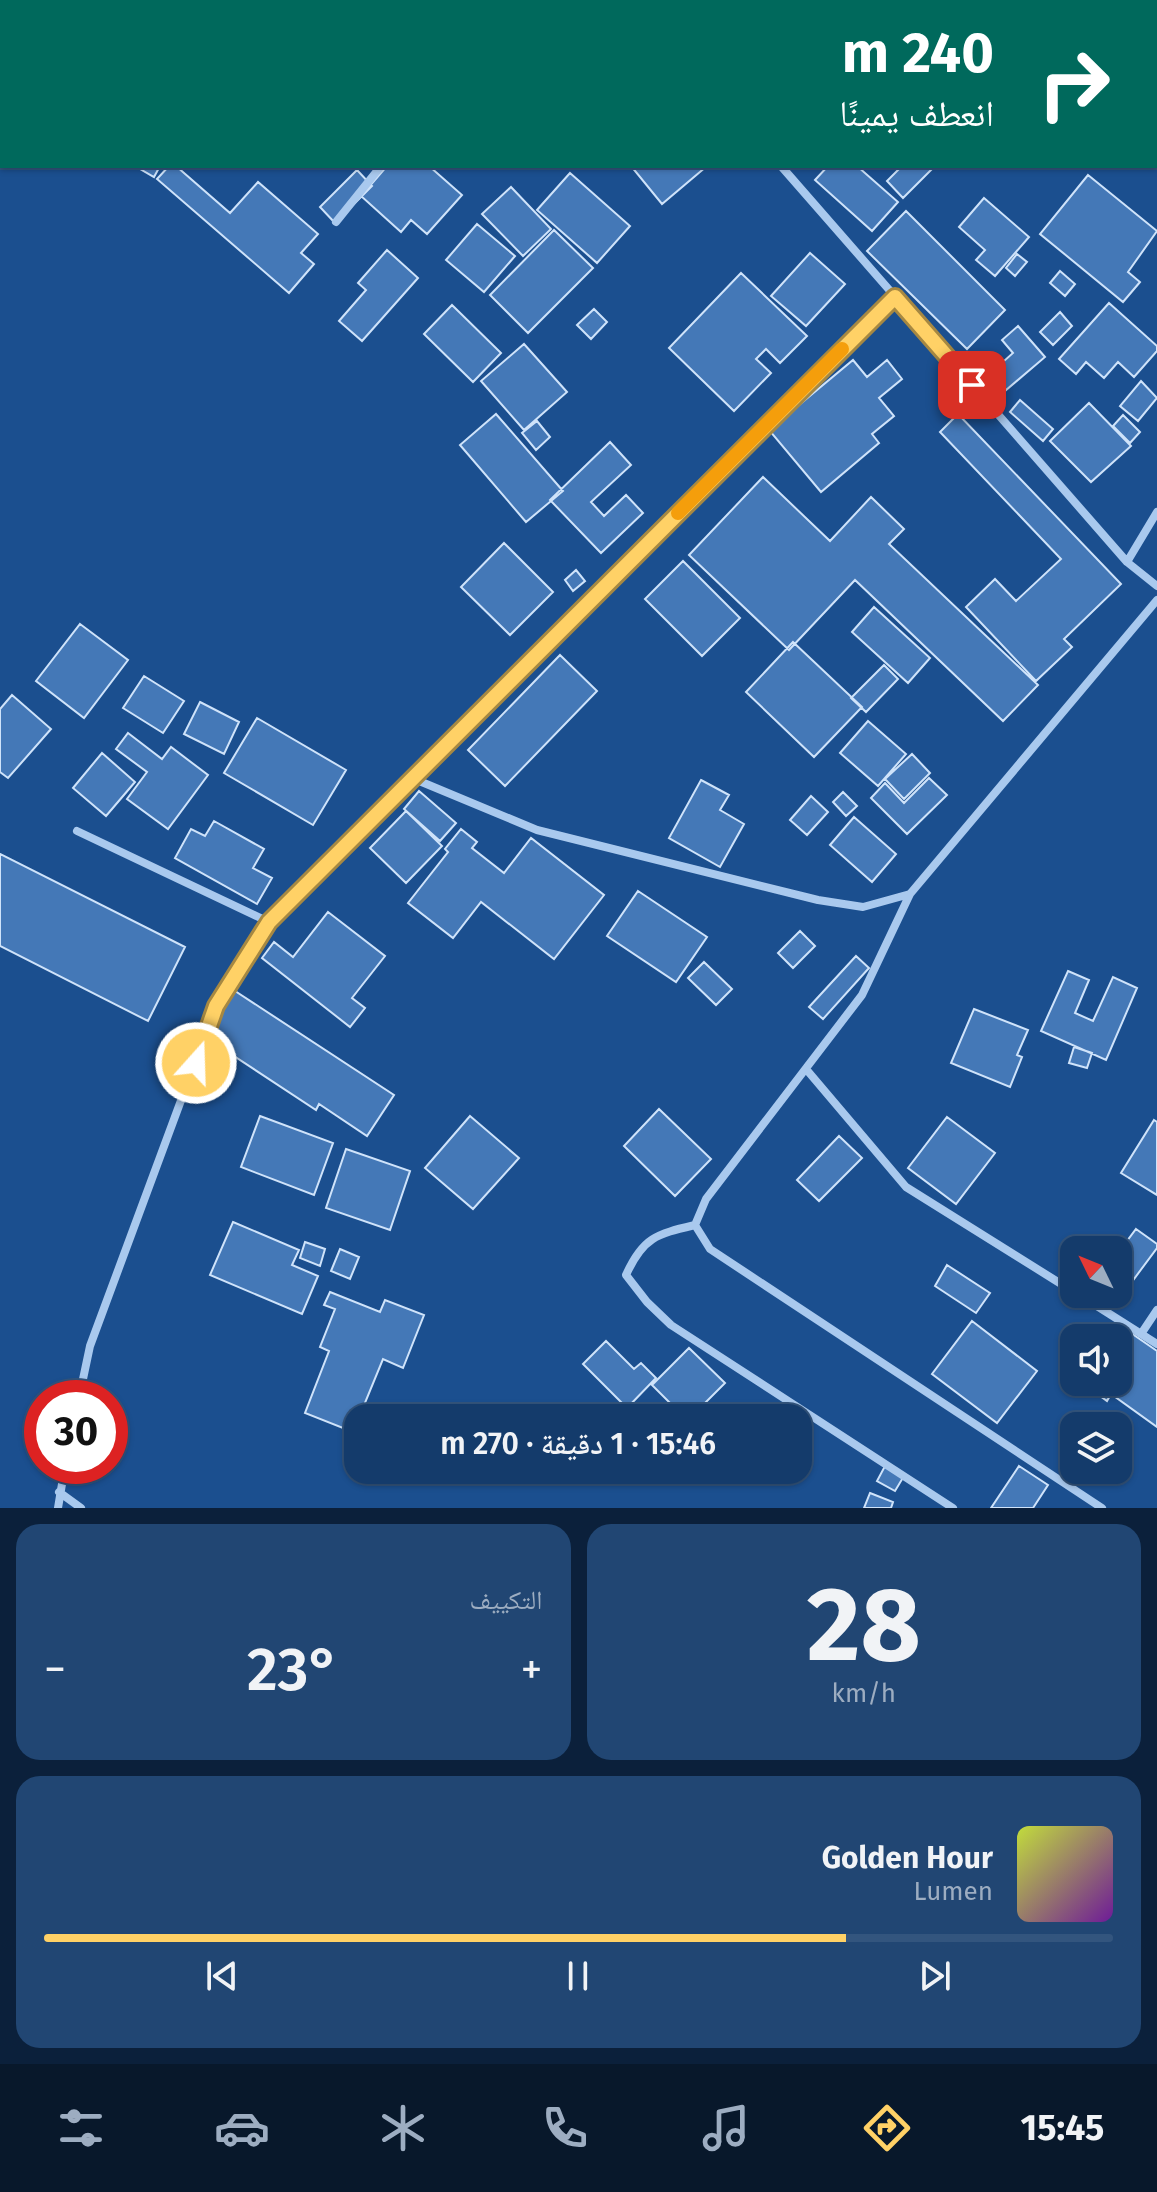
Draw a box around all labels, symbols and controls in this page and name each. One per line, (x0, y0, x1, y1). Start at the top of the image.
text: 240 m (842, 20, 994, 87)
icon: right (1022, 32, 1126, 136)
text: انعطف يمينًا (839, 92, 994, 136)
pin (938, 351, 1006, 419)
icon: arrive (950, 363, 994, 407)
position arrow (154, 1021, 238, 1105)
north arrow (1060, 1236, 1132, 1308)
map controls (1060, 1236, 1132, 1484)
button: sound (1060, 1324, 1132, 1396)
speed limit sign: 30 (24, 1380, 128, 1484)
button: layers (1060, 1412, 1132, 1484)
text: 15:46 · 1 دقيقة · 270 m (440, 1426, 716, 1462)
text: 28 (807, 1563, 921, 1688)
text: التكييف (470, 1585, 543, 1616)
text: 23° (247, 1634, 340, 1706)
text: − (44, 1643, 66, 1696)
text: + (521, 1643, 543, 1696)
text: km/h (832, 1678, 896, 1709)
text: Golden Hour (822, 1840, 993, 1876)
text: Lumen (914, 1876, 993, 1907)
icon: previous (200, 1954, 244, 1998)
icon: pause (556, 1954, 600, 1998)
icon: next (913, 1954, 957, 1998)
icon: filters (53, 2100, 109, 2156)
icon: car (214, 2100, 270, 2156)
icon: climate (375, 2100, 431, 2156)
icon: phone (537, 2100, 593, 2156)
icon: music (698, 2100, 754, 2156)
icon: directions (859, 2100, 915, 2156)
text: 15:45 (1021, 2106, 1104, 2150)

